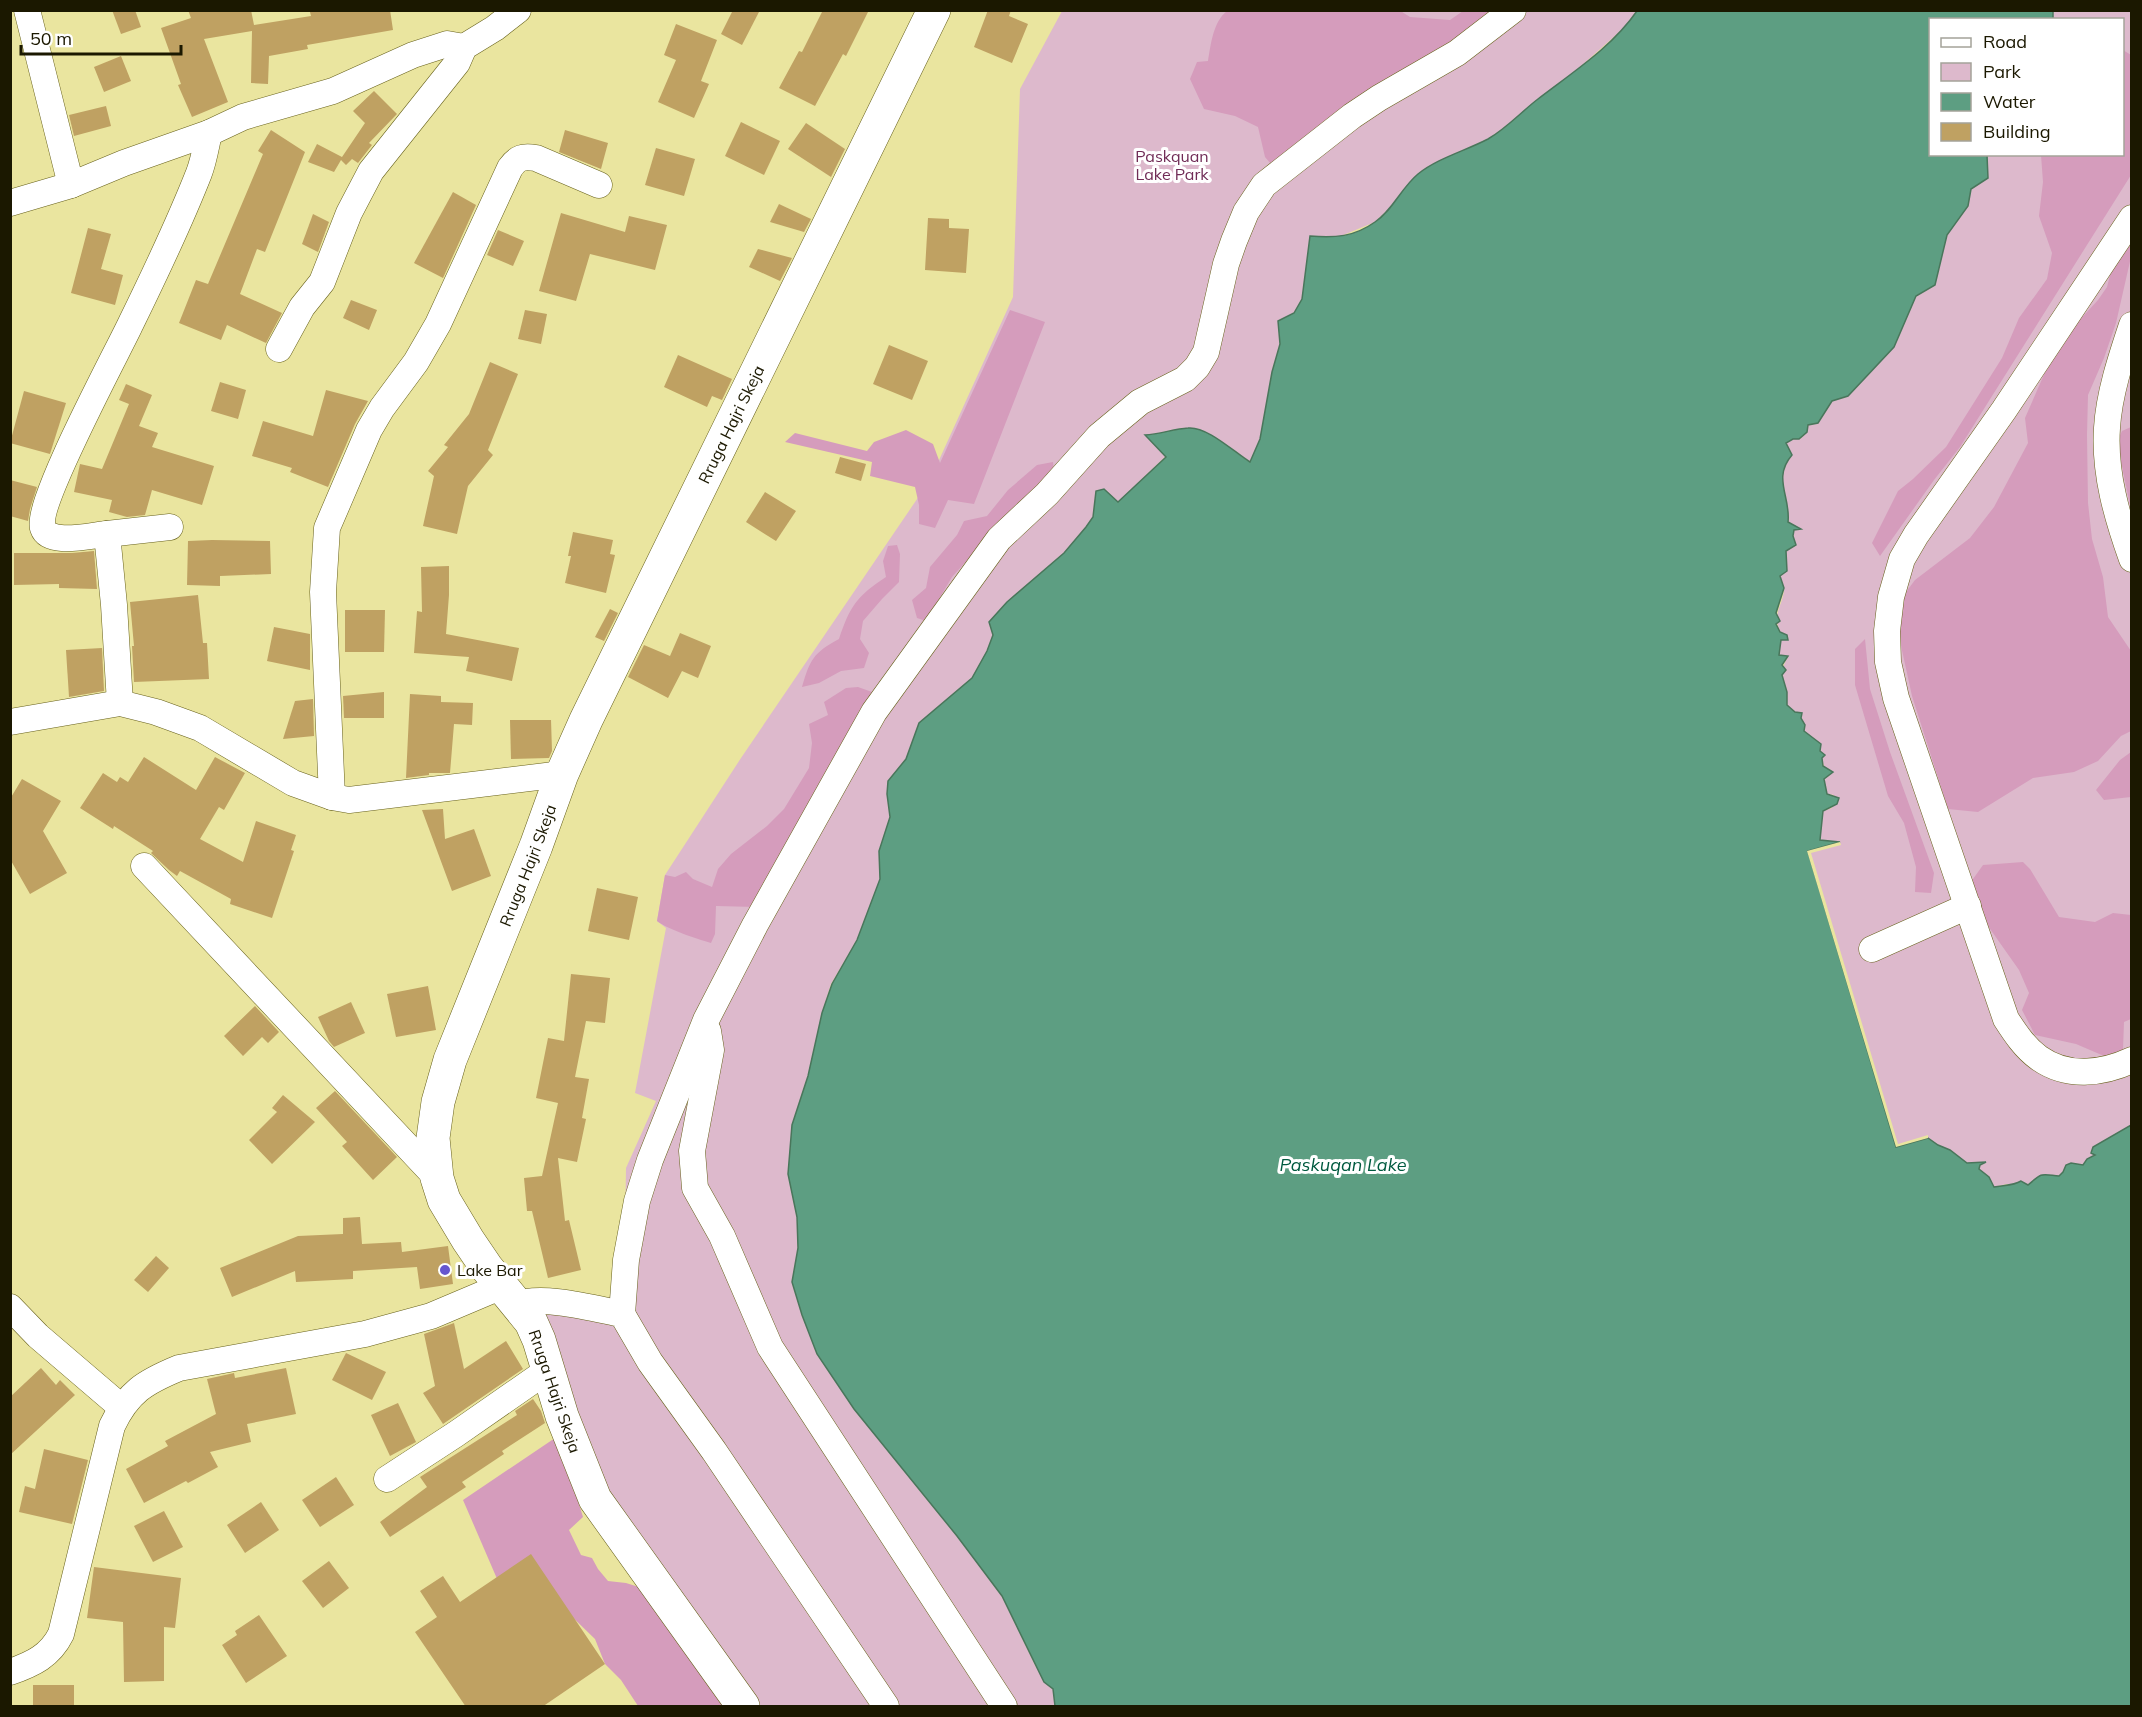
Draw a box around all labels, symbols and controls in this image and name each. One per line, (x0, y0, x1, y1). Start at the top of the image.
scale bar (21, 18, 182, 56)
legend (1929, 18, 2124, 156)
text: 50 m (30, 27, 72, 50)
text: Road (1983, 30, 2027, 53)
text: Park (1983, 60, 2022, 83)
text: Water (1983, 90, 2036, 113)
text: Building (1983, 120, 2051, 143)
park label: Paskquan Lake Park (1135, 146, 1209, 184)
street label: Rruga Hajri Skeja (694, 362, 768, 487)
street label: Rruga Hajri Skeja (495, 802, 560, 929)
water label: Paskuqan Lake (1280, 1153, 1407, 1176)
place label: Lake Bar (457, 1260, 523, 1280)
marker: Lake Bar (438, 1263, 452, 1277)
street label: Rruga Hajri Skeja (525, 1327, 585, 1455)

